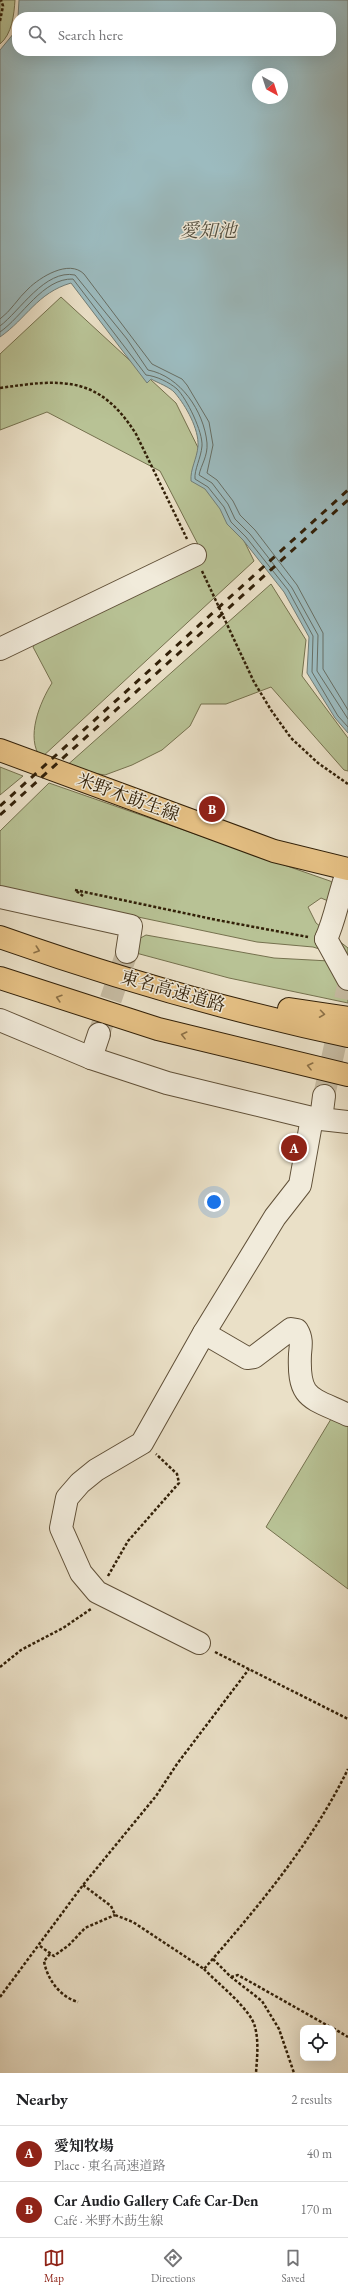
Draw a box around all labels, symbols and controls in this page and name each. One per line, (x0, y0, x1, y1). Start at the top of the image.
search box (12, 12, 336, 56)
icon: search (26, 23, 48, 45)
text: Search here (58, 25, 123, 44)
north arrow (252, 68, 288, 104)
water label: 愛知池 (179, 218, 238, 243)
street label: 米野木莇生線 (73, 767, 183, 826)
pin: B (199, 794, 225, 824)
one-way arrow (33, 945, 40, 954)
street label: 東名高速道路 (118, 965, 228, 1016)
one-way arrow (56, 994, 63, 1003)
one-way arrow (319, 1009, 325, 1018)
one-way arrow (181, 1031, 188, 1040)
one-way arrow (307, 1063, 313, 1071)
pin: A (281, 1133, 307, 1163)
your location (204, 1192, 224, 1212)
map controls (300, 2025, 336, 2061)
button: locate (300, 2025, 336, 2061)
text: Nearby (16, 2088, 68, 2110)
text: 2 results (291, 2091, 332, 2108)
text: 愛知牧場 (54, 2136, 114, 2155)
text: A (24, 2145, 34, 2162)
text: 40 m (307, 2145, 332, 2162)
text: Place · 東名高速道路 (54, 2157, 165, 2174)
text: Car Audio Gallery Cafe Car-Den (54, 2191, 258, 2210)
text: B (25, 2201, 33, 2218)
text: 170 m (301, 2201, 332, 2218)
text: Café · 米野木莇生線 (54, 2212, 163, 2229)
tab: Map (43, 2247, 65, 2285)
tab: Directions (151, 2247, 195, 2285)
tab: Saved (281, 2247, 305, 2285)

